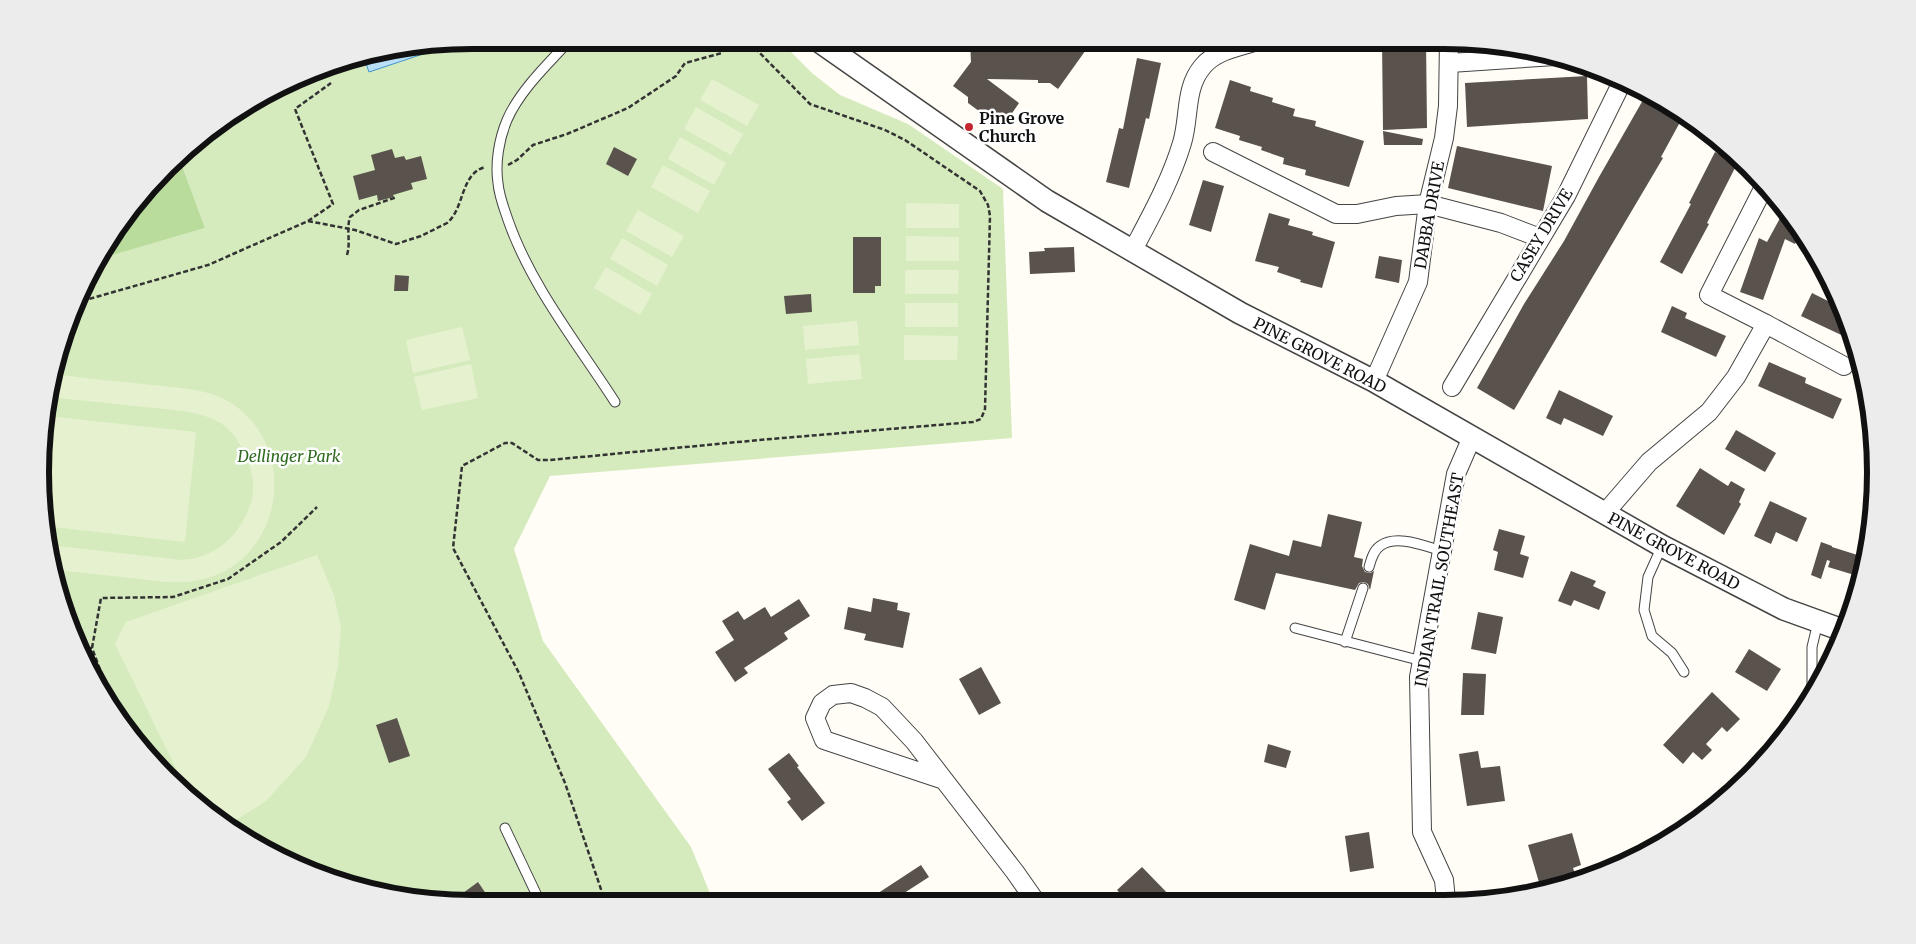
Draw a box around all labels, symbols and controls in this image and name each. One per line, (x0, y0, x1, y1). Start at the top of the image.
place label: Pine Grove Church (979, 108, 1065, 146)
marker: Pine Grove Church (963, 121, 975, 133)
street label: DABBA DRIVE (1410, 159, 1448, 271)
street label: CASEY DRIVE (1505, 184, 1577, 285)
street label: PINE GROVE ROAD (1250, 313, 1390, 397)
park label: Dellinger Park (236, 446, 341, 466)
street label: INDIAN TRAIL SOUTHEAST (1410, 471, 1468, 689)
street label: PINE GROVE ROAD (1605, 508, 1743, 594)

